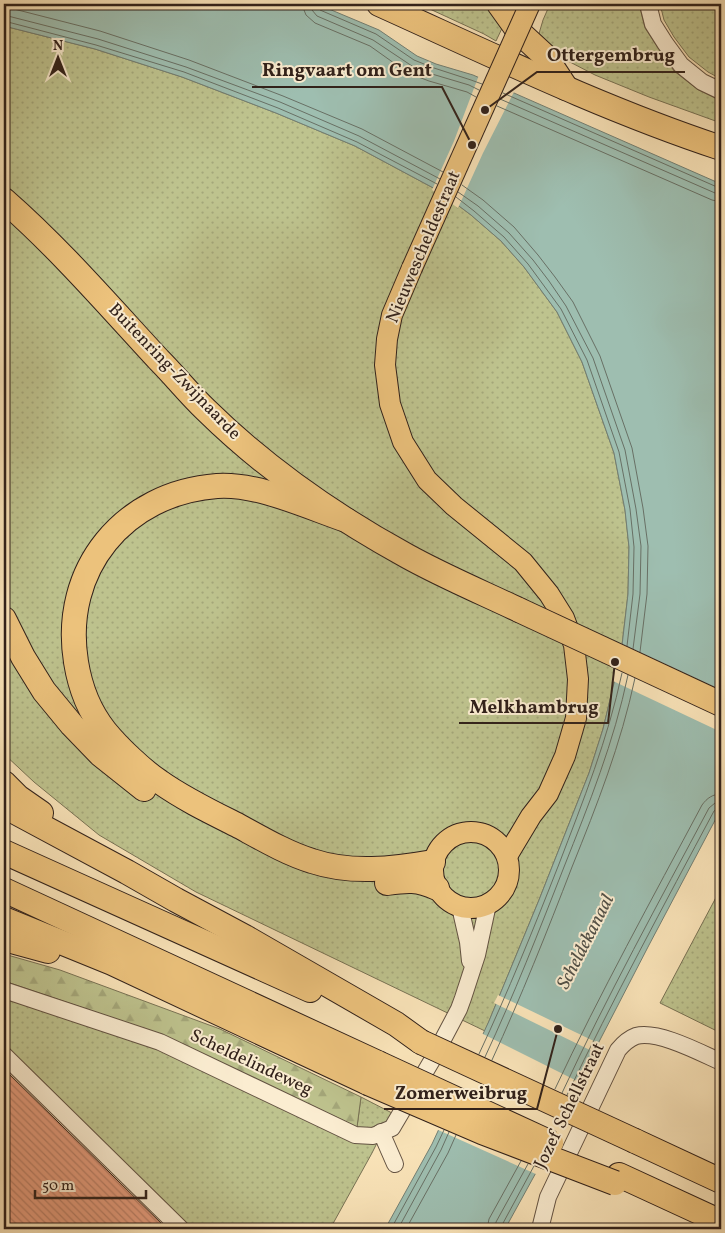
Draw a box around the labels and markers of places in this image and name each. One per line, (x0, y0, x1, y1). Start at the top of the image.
callout: Ottergembrug (537, 38, 685, 72)
callout: Ringvaart om Gent (252, 53, 442, 87)
callout: Melkhambrug (459, 689, 608, 723)
callout: Zomerweibrug (384, 1075, 537, 1109)

